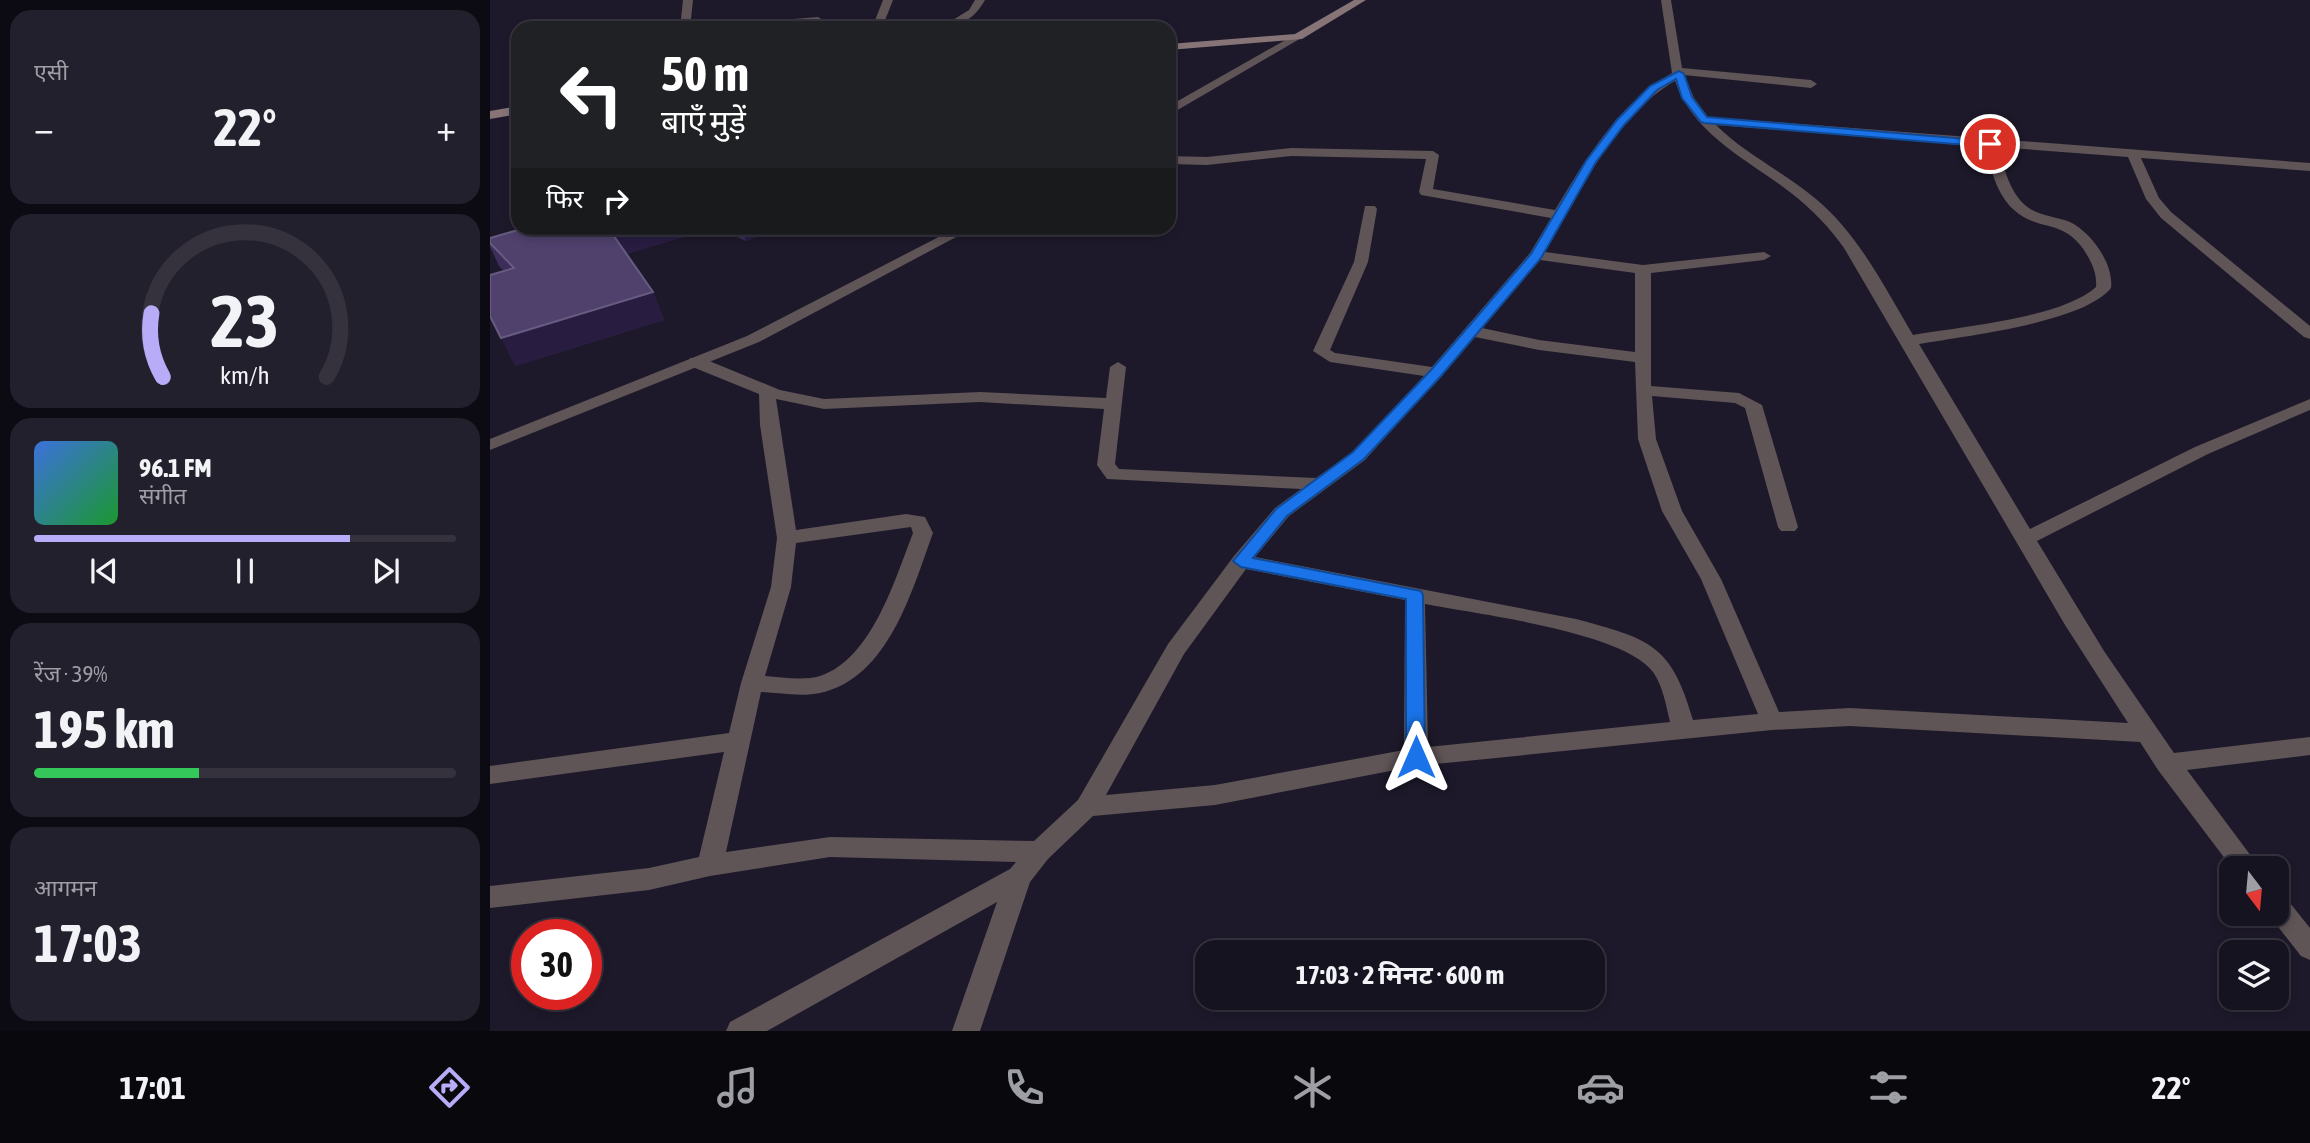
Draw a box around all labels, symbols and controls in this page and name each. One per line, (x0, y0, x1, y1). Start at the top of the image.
text: 50 m (661, 45, 749, 101)
icon: left (546, 49, 637, 140)
text: एसी (34, 59, 68, 85)
text: 22° (213, 97, 277, 157)
text: बाएँ मुड़ें (661, 103, 746, 140)
text: − (34, 106, 54, 149)
text: + (436, 106, 456, 149)
pin (1960, 114, 2020, 174)
icon: arrive (1971, 125, 2009, 163)
icon: right (597, 182, 635, 220)
text: फिर (546, 184, 583, 214)
text: 23 (211, 280, 279, 363)
text: km/h (220, 361, 270, 389)
text: 96.1 FM (139, 453, 212, 483)
text: संगीत (139, 483, 187, 509)
icon: previous (85, 552, 123, 590)
icon: pause (226, 552, 264, 590)
icon: next (367, 552, 405, 590)
text: रेंज · 39% (34, 661, 108, 687)
text: 195 km (34, 699, 175, 759)
position arrow (1379, 720, 1453, 794)
north arrow (2219, 856, 2289, 926)
map controls (2219, 856, 2289, 1010)
text: आगमन (34, 875, 97, 901)
text: 17:03 (34, 913, 142, 973)
speed limit sign: 30 (511, 919, 602, 1010)
button: layers (2219, 940, 2289, 1010)
text: 17:03 · 2 मिनट · 600 m (1296, 960, 1504, 990)
icon: directions (425, 1063, 474, 1112)
icon: music (713, 1063, 762, 1112)
icon: phone (1000, 1063, 1049, 1112)
icon: climate (1288, 1063, 1337, 1112)
icon: car (1576, 1063, 1625, 1112)
icon: filters (1864, 1063, 1913, 1112)
text: 17:01 (119, 1069, 186, 1106)
text: 22° (2152, 1069, 2191, 1106)

